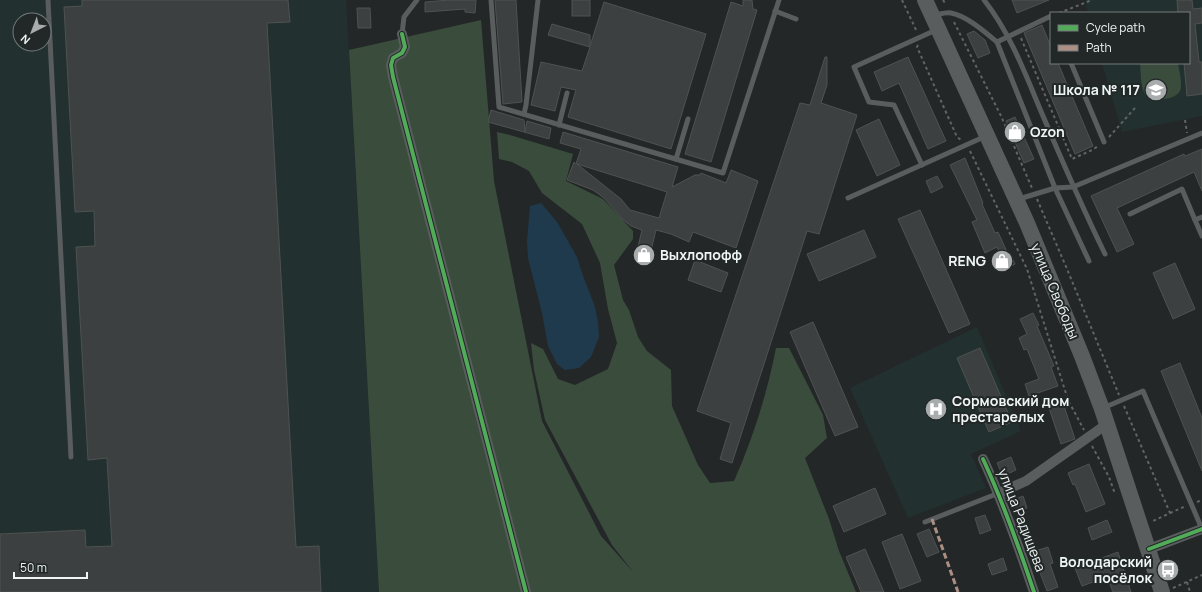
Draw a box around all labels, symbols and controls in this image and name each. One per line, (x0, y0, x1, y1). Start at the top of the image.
north arrow (12, 12, 52, 52)
legend (1050, 12, 1190, 64)
text: Cycle path (1086, 19, 1145, 36)
text: N (17, 32, 33, 48)
text: Path (1086, 39, 1112, 56)
school or university icon: Школа № 117 (1143, 77, 1169, 103)
place label: Школа № 117 (1053, 80, 1140, 99)
shop icon: Ozon (1002, 119, 1028, 145)
place label: Ozon (1030, 122, 1065, 141)
street label: улица Свободы (1027, 240, 1084, 342)
shop icon: Выхлопофф (631, 242, 657, 268)
place label: Выхлопофф (660, 245, 742, 264)
shop icon: RENG (989, 248, 1015, 274)
place label: RENG (948, 251, 986, 270)
place label: Сормовский дом престарелых (952, 391, 1069, 426)
hospital icon: Сормовский дом престарелых (923, 396, 949, 422)
street label: улица Радищева (994, 465, 1051, 574)
place label: Володарский посёлок (1059, 552, 1152, 587)
scale bar (14, 554, 87, 580)
bus stop icon: Володарский посёлок (1155, 557, 1181, 583)
text: 50 m (20, 559, 47, 576)

